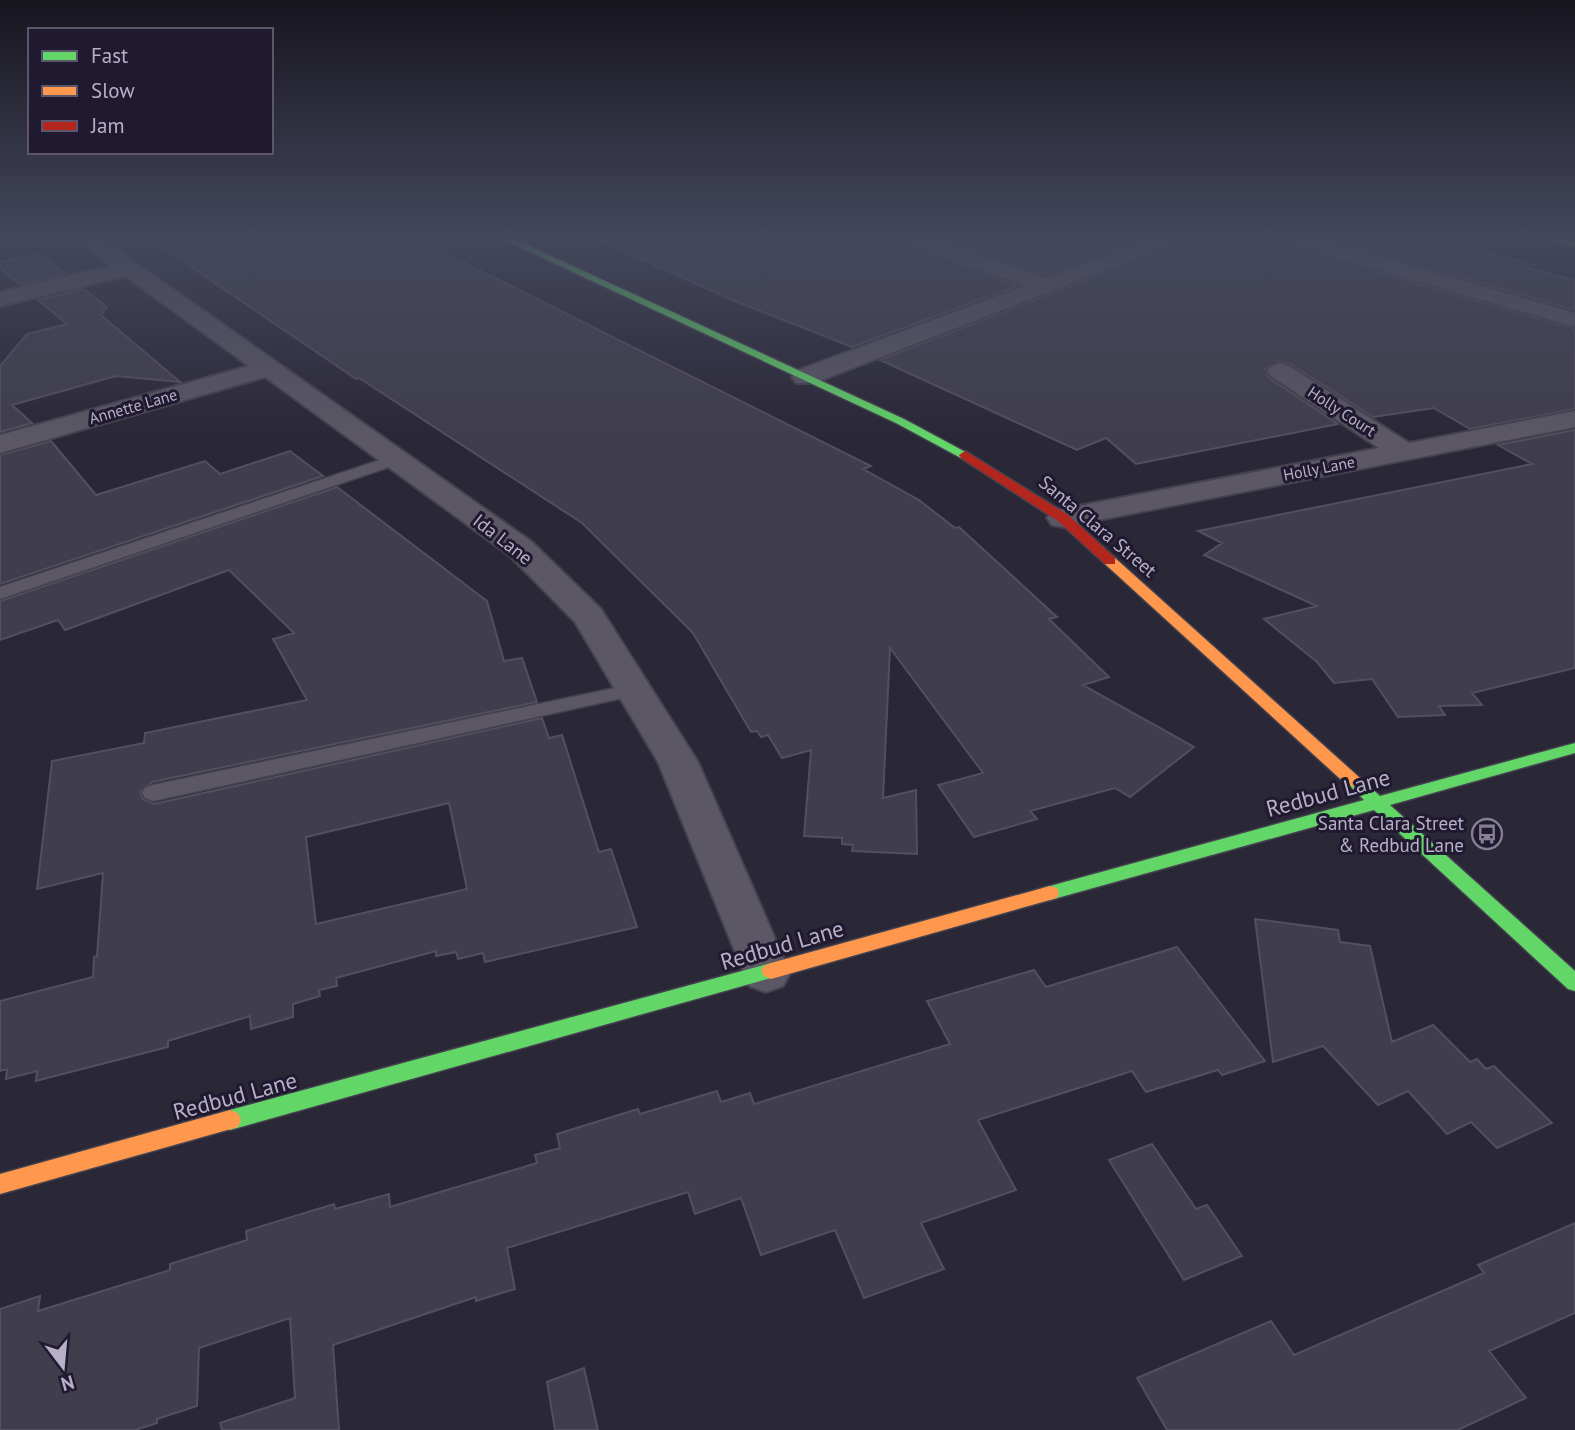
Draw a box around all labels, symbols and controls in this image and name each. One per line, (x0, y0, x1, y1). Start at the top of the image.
legend (28, 28, 273, 154)
text: Fast (91, 42, 128, 69)
text: Slow (91, 77, 135, 104)
text: Jam (90, 112, 125, 139)
street label: Holly Court (1304, 382, 1380, 441)
street label: Annette Lane (87, 384, 179, 428)
street label: Holly Lane (1281, 451, 1357, 485)
street label: Santa Clara Street (1034, 470, 1162, 583)
street label: Ida Lane (468, 508, 538, 570)
street label: Redbud Lane (1263, 762, 1393, 823)
place label: Santa Clara Street & Redbud Lane (1318, 811, 1465, 857)
bus stop icon: Santa Clara Street & Redbud Lane (1470, 817, 1504, 851)
street label: Redbud Lane (717, 913, 847, 976)
street label: Redbud Lane (170, 1065, 300, 1126)
north arrow (28, 1332, 98, 1402)
text: N (58, 1370, 77, 1397)

